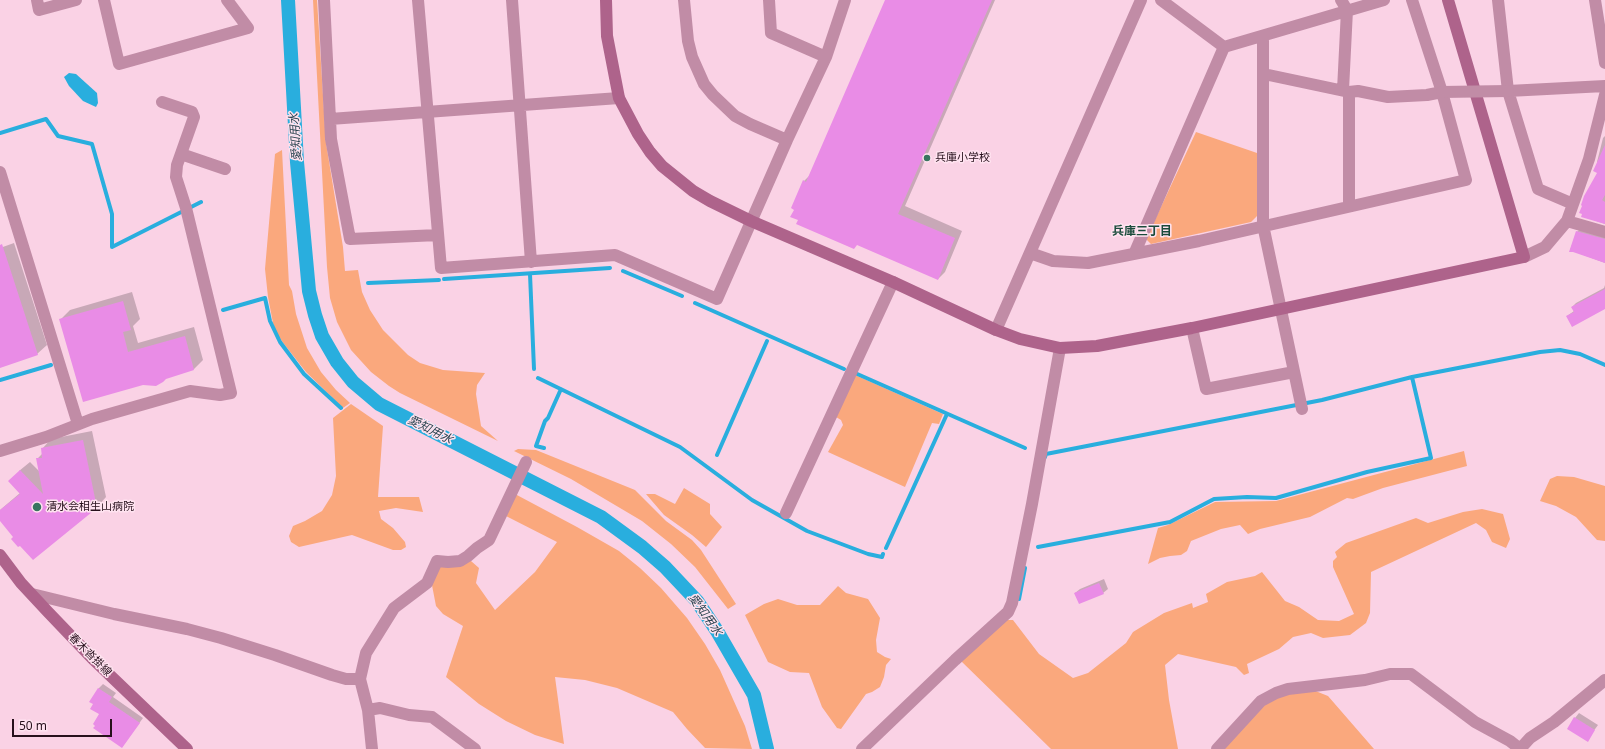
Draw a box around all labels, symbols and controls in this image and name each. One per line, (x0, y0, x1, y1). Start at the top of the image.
water label: 愛知用水 (287, 113, 305, 161)
place label: 兵庫小学校 (935, 151, 990, 165)
marker: 兵庫小学校 (922, 153, 932, 163)
district label: 兵庫三丁目 (1112, 225, 1172, 239)
water label: 愛知用水 (405, 413, 455, 447)
place label: 清水会相生山病院 (46, 500, 134, 514)
marker: 清水会相生山病院 (31, 501, 43, 513)
water label: 愛知用水 (685, 591, 725, 639)
street label: 春木沓掛線 (66, 631, 114, 679)
scale bar (14, 711, 114, 737)
text: 50 m (19, 717, 47, 734)

